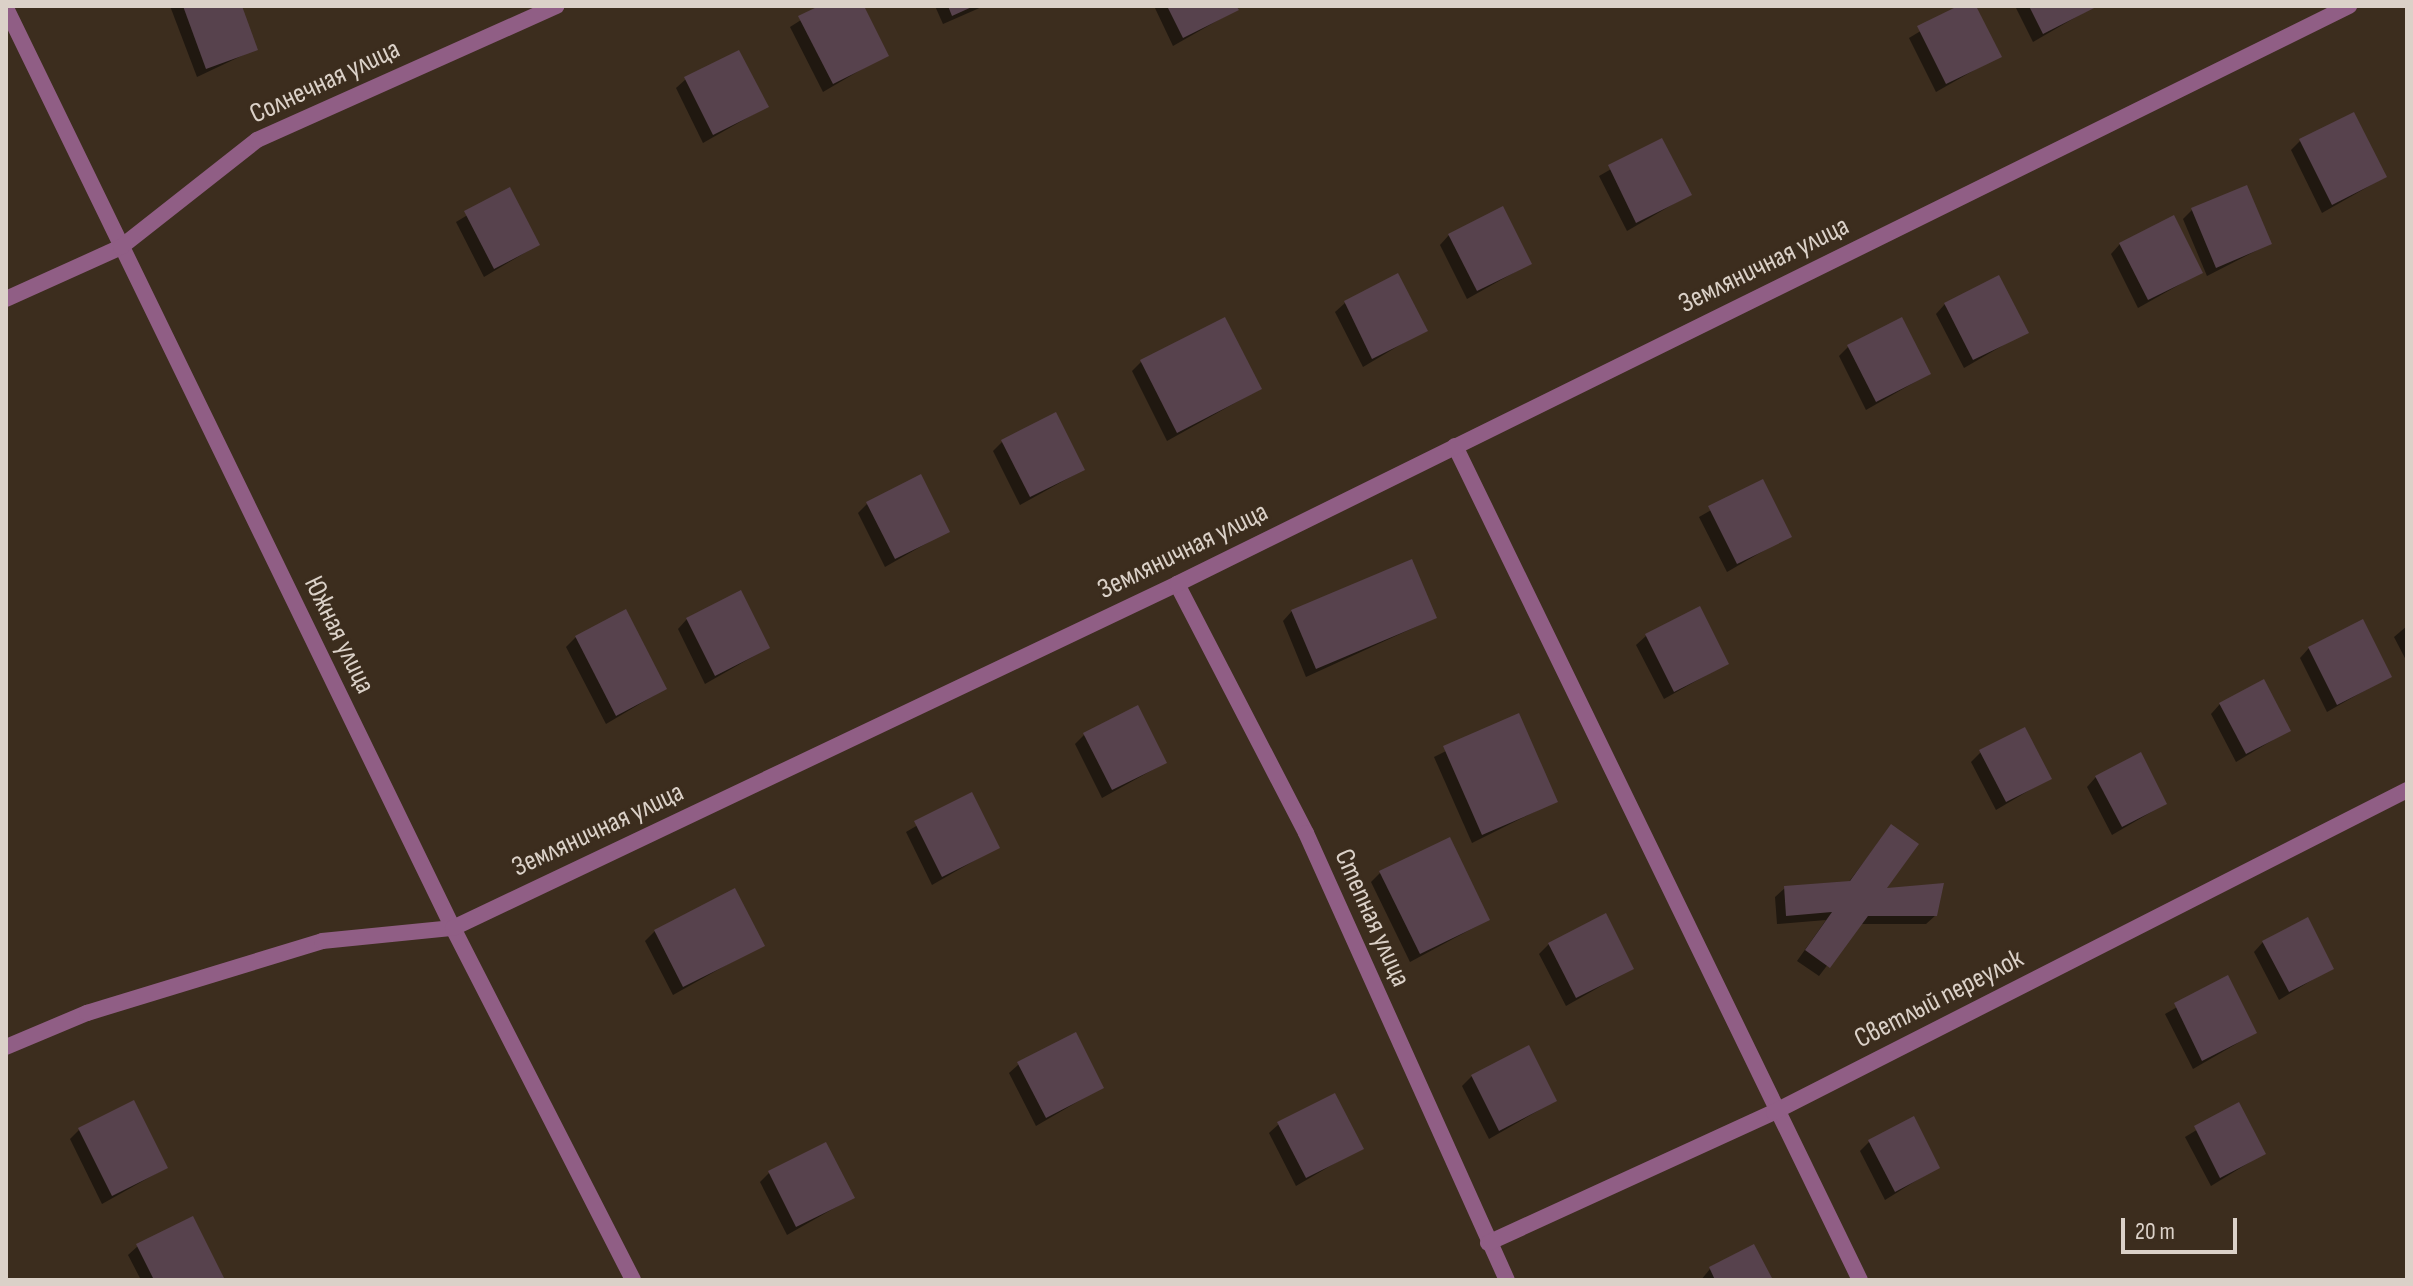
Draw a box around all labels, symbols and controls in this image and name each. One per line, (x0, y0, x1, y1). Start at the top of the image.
street label: Солнечная улица (245, 33, 405, 131)
street label: Земляничная улица (1673, 209, 1855, 321)
street label: Земляничная улица (1092, 495, 1274, 607)
street label: Южная улица (296, 571, 382, 699)
street label: Земляничная улица (507, 776, 689, 884)
street label: Степная улица (1327, 844, 1417, 992)
street label: Светлый переулок (1849, 942, 2029, 1056)
scale bar (2125, 1202, 2241, 1252)
text: 20 m (2135, 1217, 2175, 1246)

